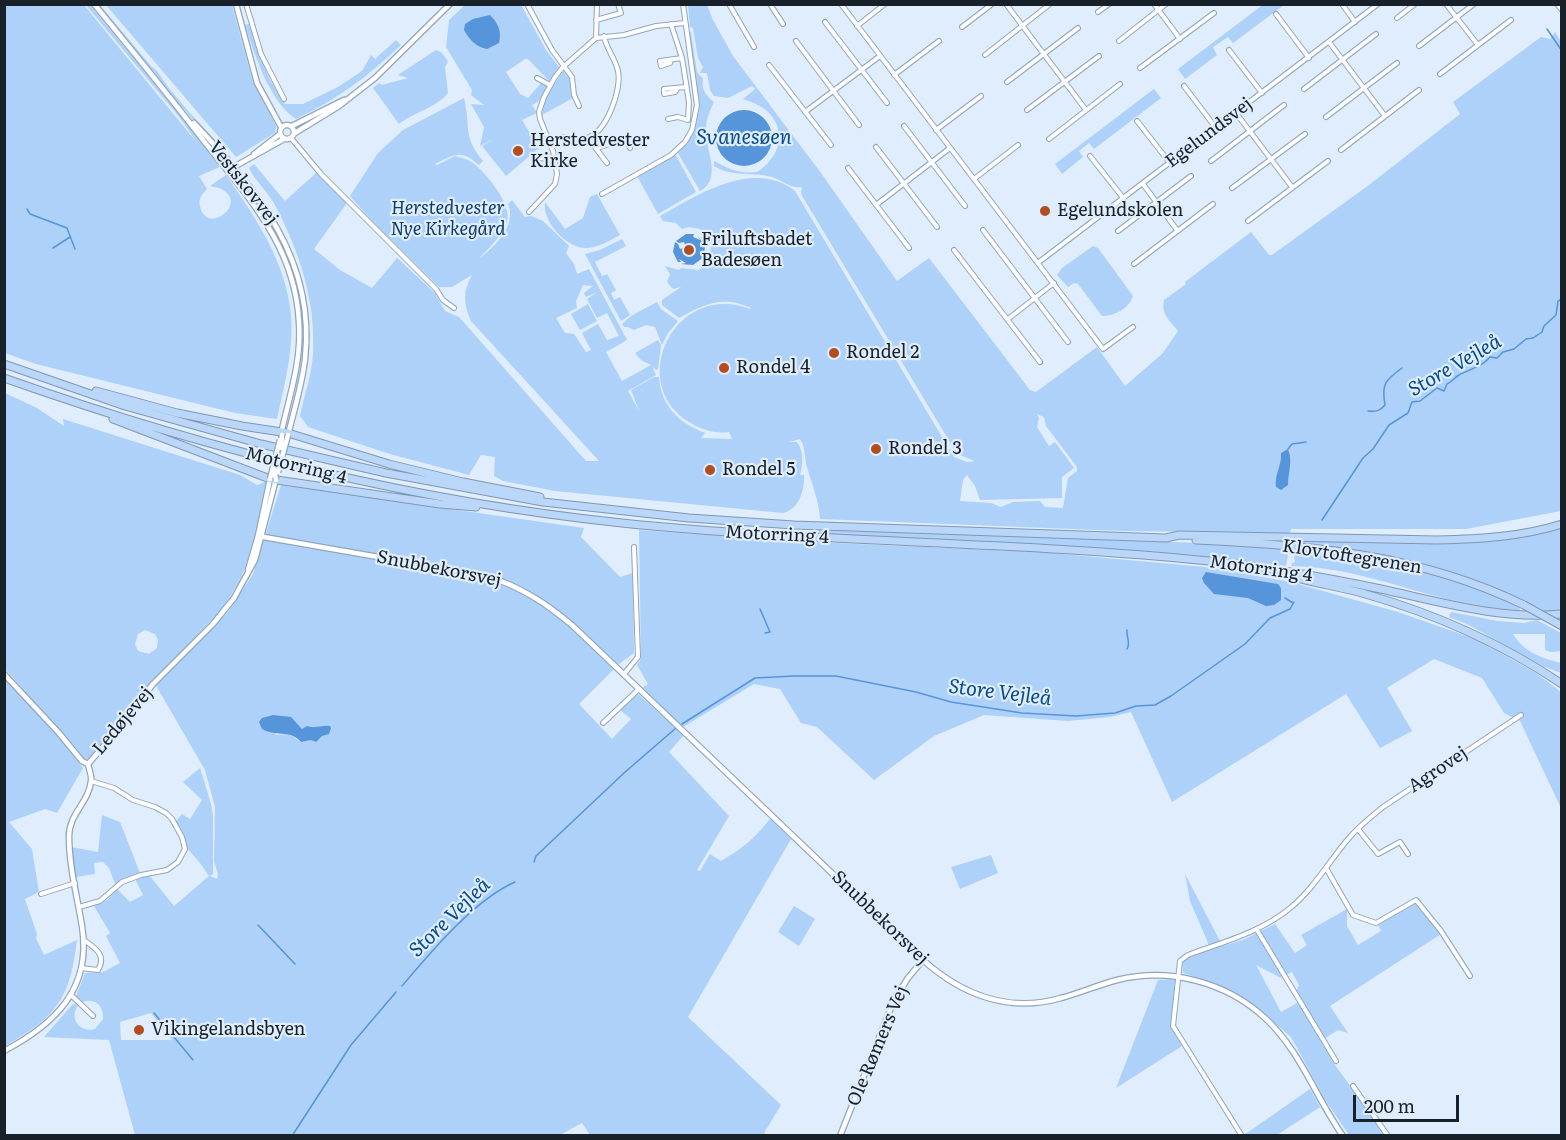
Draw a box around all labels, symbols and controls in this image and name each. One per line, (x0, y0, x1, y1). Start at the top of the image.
street label: Egelundsvej (1161, 93, 1257, 173)
water label: Svanesøen (696, 126, 792, 150)
place label: Herstedvester Kirke (530, 130, 650, 172)
street label: Vestskovvej (204, 137, 282, 229)
marker: Herstedvester Kirke (511, 144, 525, 158)
park label: Herstedvester Nye Kirkegård (390, 198, 506, 240)
place label: Egelundskolen (1057, 200, 1183, 222)
marker: Egelundskolen (1038, 204, 1052, 218)
place label: Friluftsbadet Badesøen (701, 229, 812, 272)
marker: Friluftsbadet Badesøen (682, 243, 696, 257)
water label: Store Vejleå (1404, 330, 1506, 402)
place label: Rondel 2 (846, 342, 919, 364)
marker: Rondel 2 (827, 346, 841, 360)
place label: Rondel 4 (736, 357, 810, 379)
marker: Rondel 4 (717, 361, 731, 375)
place label: Rondel 3 (888, 438, 962, 460)
marker: Rondel 3 (869, 442, 883, 456)
street label: Motorring 4 (243, 443, 349, 489)
place label: Rondel 5 (722, 459, 795, 481)
marker: Rondel 5 (703, 463, 717, 477)
street label: Motorring 4 (724, 521, 830, 549)
street label: Klovtoftegrenen (1281, 535, 1423, 579)
street label: Snubbekorsvej (375, 546, 503, 592)
street label: Motorring 4 (1208, 551, 1314, 587)
water label: Store Vejleå (947, 675, 1053, 711)
street label: Ledøjevej (88, 683, 158, 759)
street label: Agrovej (1404, 742, 1472, 798)
street label: Snubbekorsvej (827, 866, 933, 970)
water label: Store Vejleå (405, 874, 495, 962)
street label: Ole Rømers Vej (843, 983, 913, 1109)
place label: Vikingelandsbyen (151, 1019, 305, 1041)
marker: Vikingelandsbyen (132, 1023, 146, 1037)
scale bar (1356, 1083, 1462, 1121)
text: 200 m (1364, 1092, 1415, 1119)

